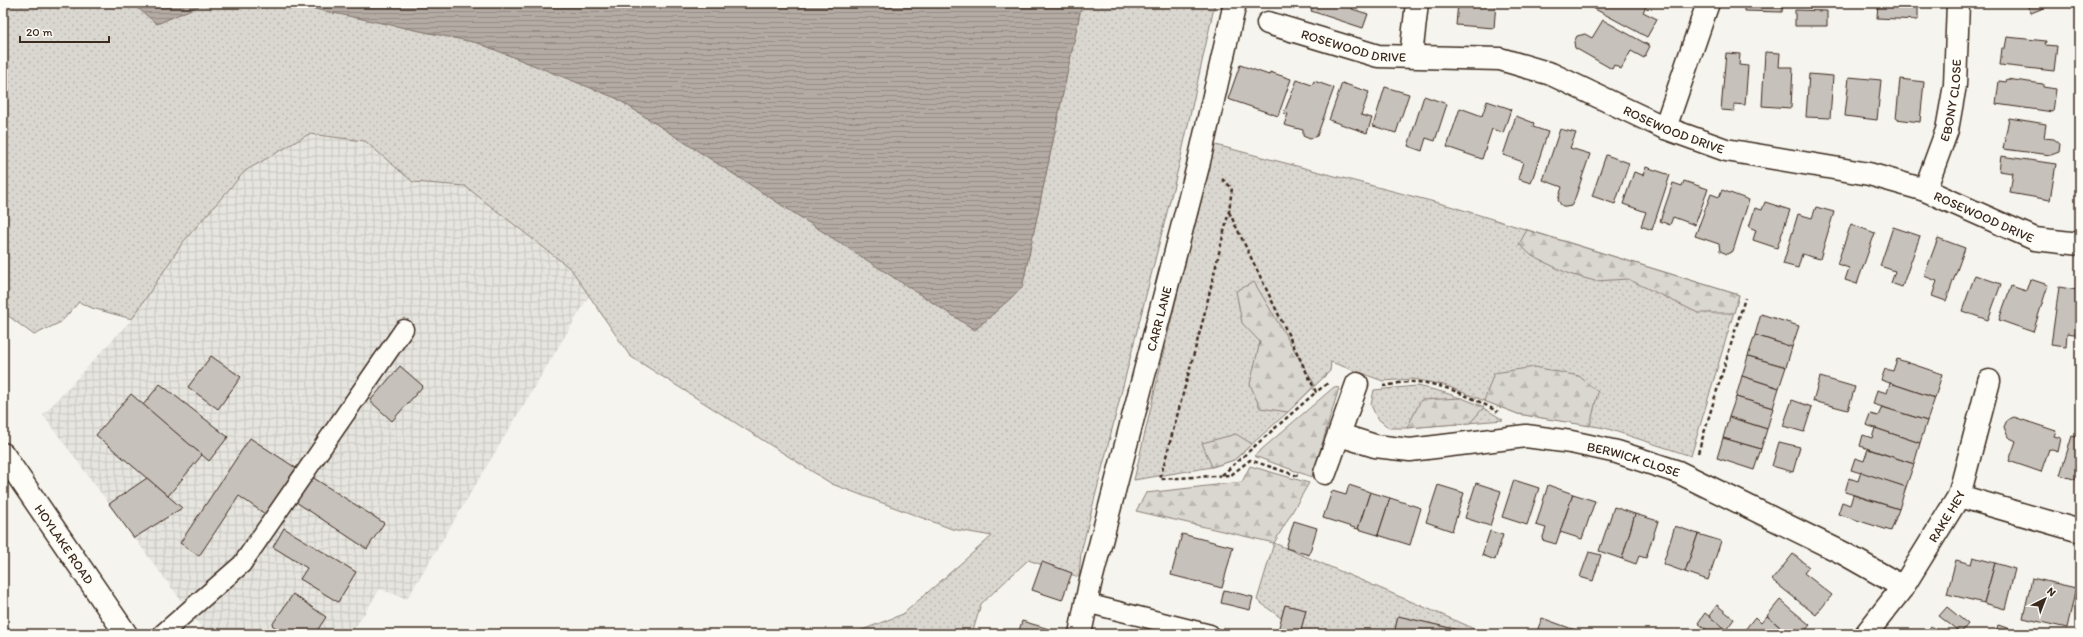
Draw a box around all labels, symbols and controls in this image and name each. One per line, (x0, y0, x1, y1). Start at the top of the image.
scale bar (20, 18, 109, 44)
text: 20 m (26, 25, 53, 39)
street label: ROSEWOOD DRIVE (1299, 26, 1406, 64)
street label: EBONY CLOSE (1936, 59, 1963, 143)
street label: ROSEWOOD DRIVE (1621, 102, 1727, 156)
street label: ROSEWOOD DRIVE (1932, 188, 2036, 245)
street label: CARR LANE (1143, 285, 1174, 353)
street label: BERWICK CLOSE (1586, 438, 1682, 480)
street label: RAKE HEY (1925, 488, 1968, 545)
street label: HOYLAKE ROAD (32, 501, 97, 587)
north arrow (2025, 579, 2065, 619)
text: N (2044, 585, 2058, 599)

